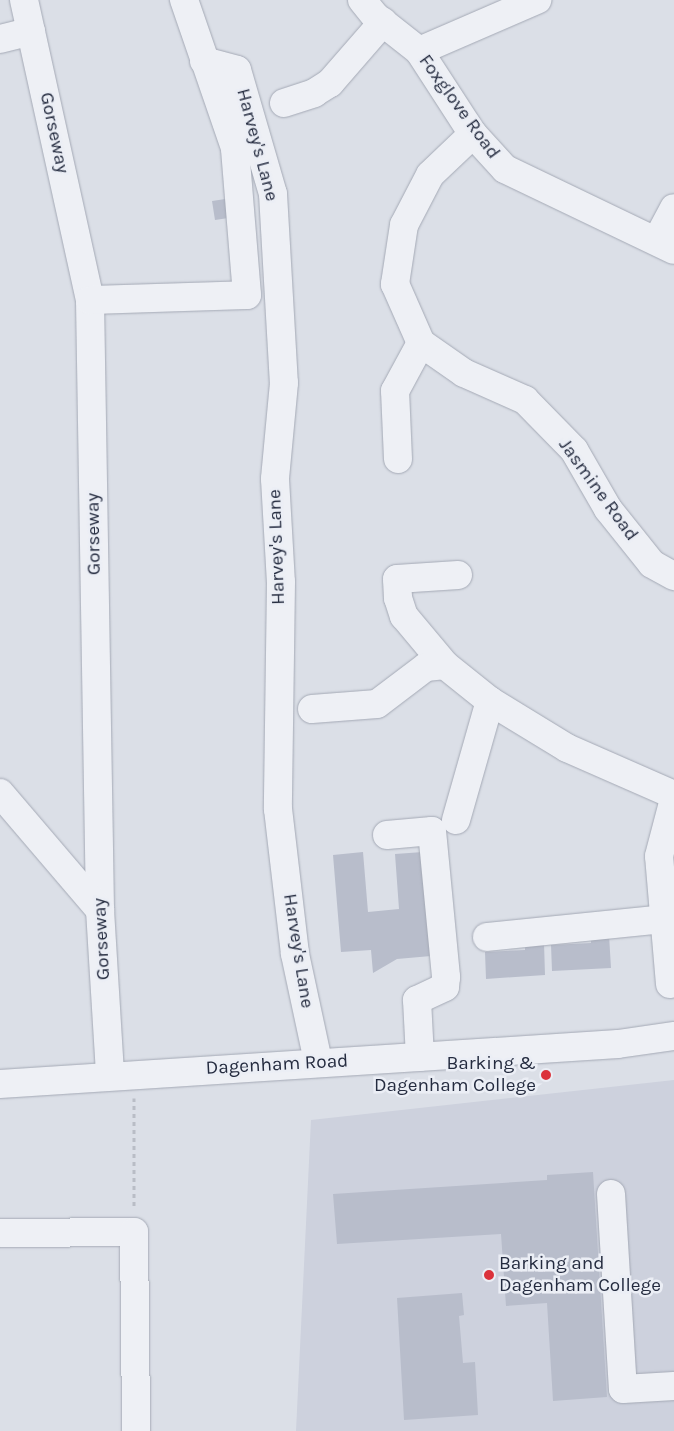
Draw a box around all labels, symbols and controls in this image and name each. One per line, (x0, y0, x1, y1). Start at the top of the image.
street label: Foxglove Road (413, 50, 505, 164)
street label: Harvey's Lane (231, 86, 283, 204)
street label: Gorseway (34, 90, 74, 176)
street label: Jasmine Road (553, 434, 643, 546)
street label: Harvey's Lane (264, 489, 290, 605)
street label: Gorseway (82, 493, 106, 575)
street label: Harvey's Lane (278, 892, 318, 1010)
street label: Gorseway (88, 897, 116, 981)
street label: Dagenham Road (205, 1050, 349, 1080)
place label: Barking & Dagenham College (374, 1053, 536, 1097)
marker: Barking & Dagenham College (540, 1069, 552, 1081)
place label: Barking and Dagenham College (499, 1253, 661, 1297)
marker: Barking and Dagenham College (483, 1269, 495, 1281)

